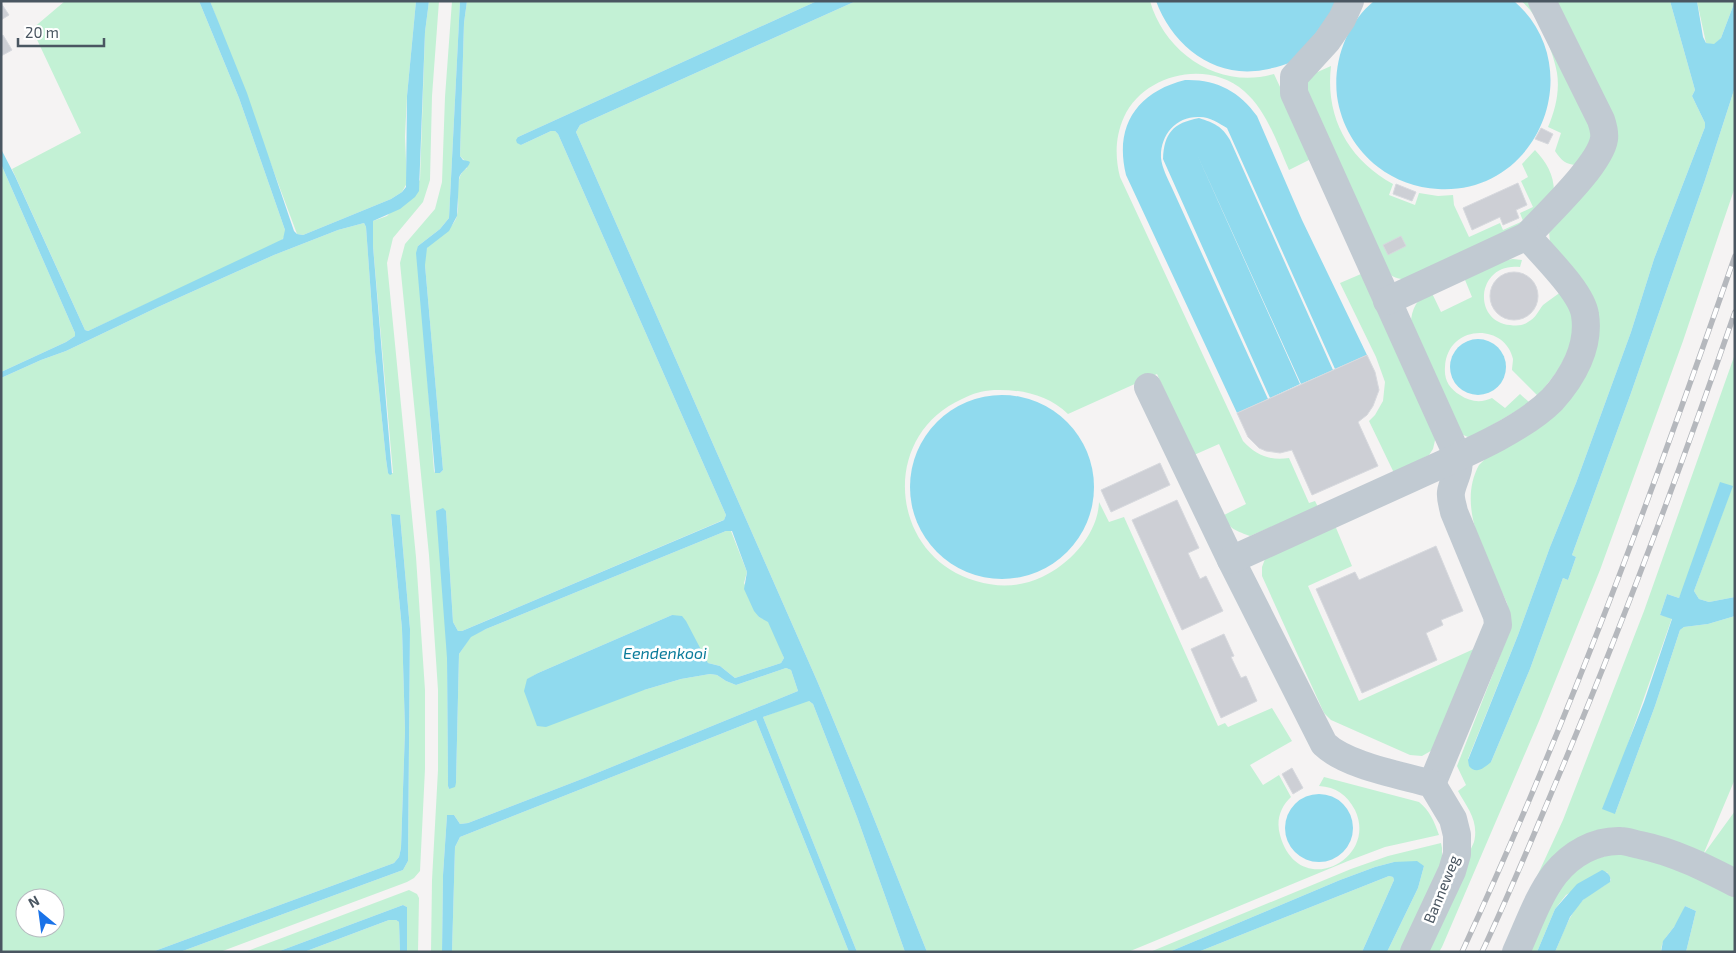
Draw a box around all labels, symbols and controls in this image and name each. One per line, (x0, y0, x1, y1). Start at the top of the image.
scale bar (18, 15, 104, 47)
text: 20 m (25, 23, 59, 41)
water label: Eendenkooi (623, 643, 707, 662)
street label: Banneweg (1419, 852, 1463, 926)
north arrow (15, 888, 65, 938)
text: N (25, 891, 42, 911)

